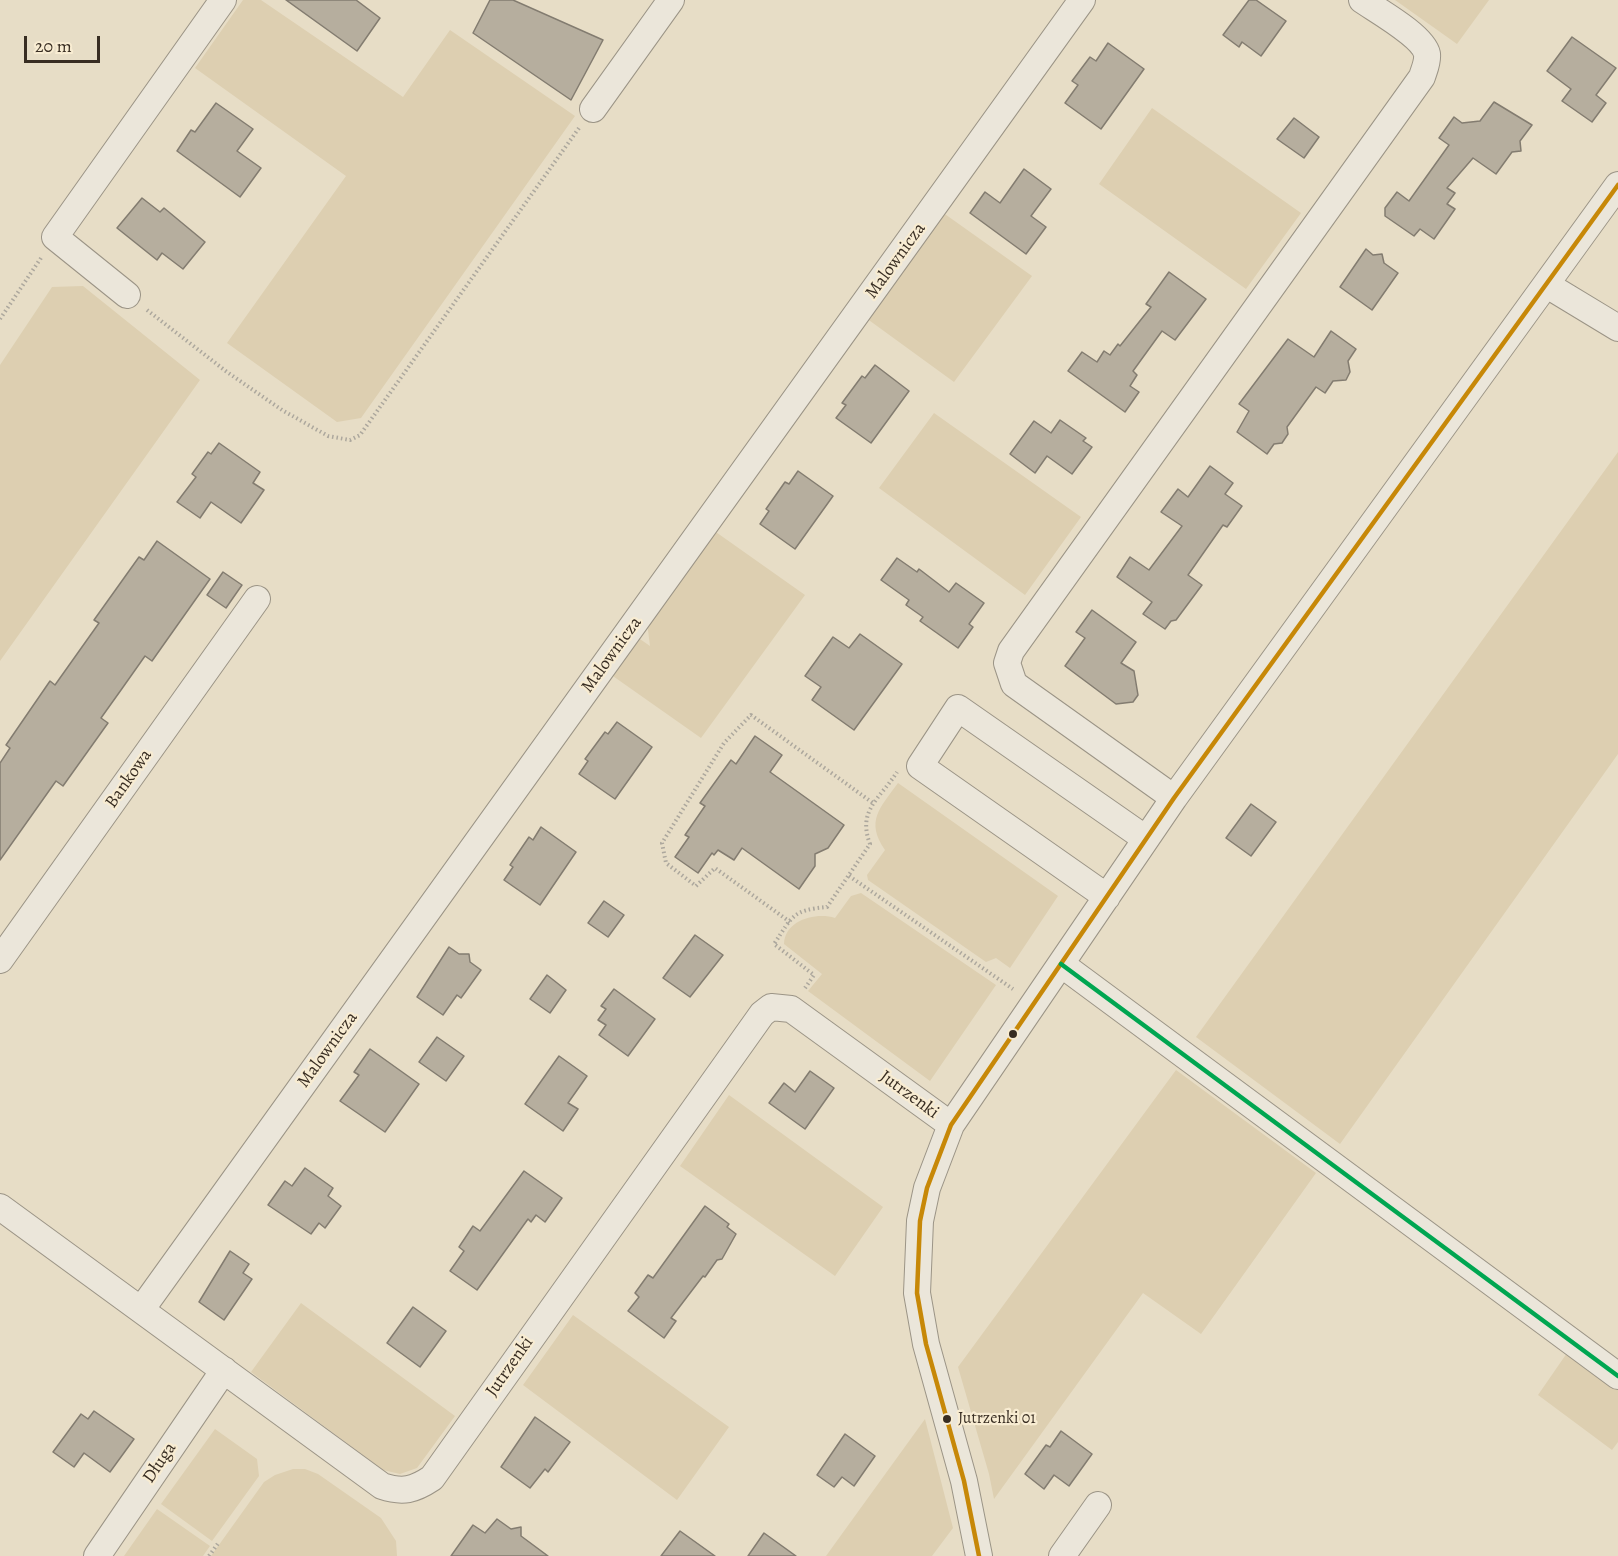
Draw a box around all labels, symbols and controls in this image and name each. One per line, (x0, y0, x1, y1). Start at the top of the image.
scale bar (27, 24, 104, 62)
text: 20 m (35, 34, 72, 58)
street label: Malownicza (861, 219, 931, 303)
street label: Malownicza (577, 613, 647, 697)
street label: Bankowa (101, 745, 157, 813)
street label: Malownicza (293, 1008, 363, 1092)
unlabelled marker (1007, 1028, 1019, 1040)
street label: Jutrzenki (875, 1066, 943, 1124)
street label: Jutrzenki (482, 1333, 538, 1401)
place label: Jutrzenki 01 (958, 1409, 1036, 1429)
marker: Jutrzenki 01 (941, 1413, 953, 1425)
street label: Długa (139, 1439, 181, 1487)

